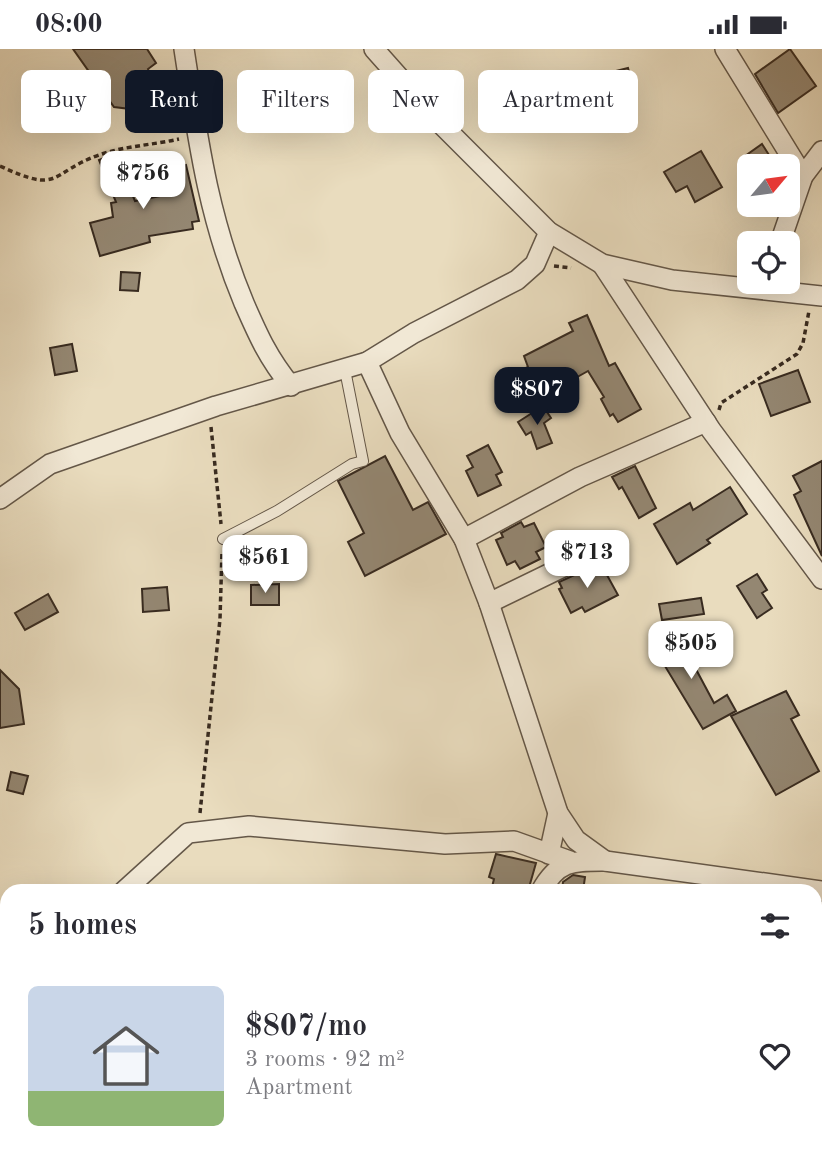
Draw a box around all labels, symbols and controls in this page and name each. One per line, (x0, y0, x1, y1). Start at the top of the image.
text: 08:00 (35, 12, 103, 38)
chip: Buy (21, 70, 111, 133)
chip: Rent (125, 70, 223, 133)
chip: Filters (237, 70, 354, 133)
chip: New (368, 70, 464, 133)
chip: Apartment (478, 70, 638, 133)
pin: $756 (102, 151, 184, 211)
north arrow (737, 154, 800, 217)
map controls (737, 154, 800, 294)
text: $756 (116, 162, 170, 185)
button: locate (737, 231, 800, 294)
pin: $807 (496, 367, 578, 427)
text: $807 (510, 378, 564, 401)
pin: $713 (546, 531, 628, 590)
pin: $561 (224, 535, 306, 595)
text: $713 (560, 541, 614, 564)
text: $561 (238, 546, 292, 569)
pin: $505 (650, 621, 732, 681)
text: $505 (664, 632, 718, 655)
icon: filters (756, 907, 794, 945)
text: 5 homes (28, 911, 137, 941)
text: $807/mo (245, 1012, 367, 1042)
icon: home (84, 1014, 168, 1098)
icon: heart (756, 1037, 794, 1075)
text: 3 rooms · 92 m² (245, 1048, 405, 1071)
text: Apartment (245, 1076, 353, 1099)

